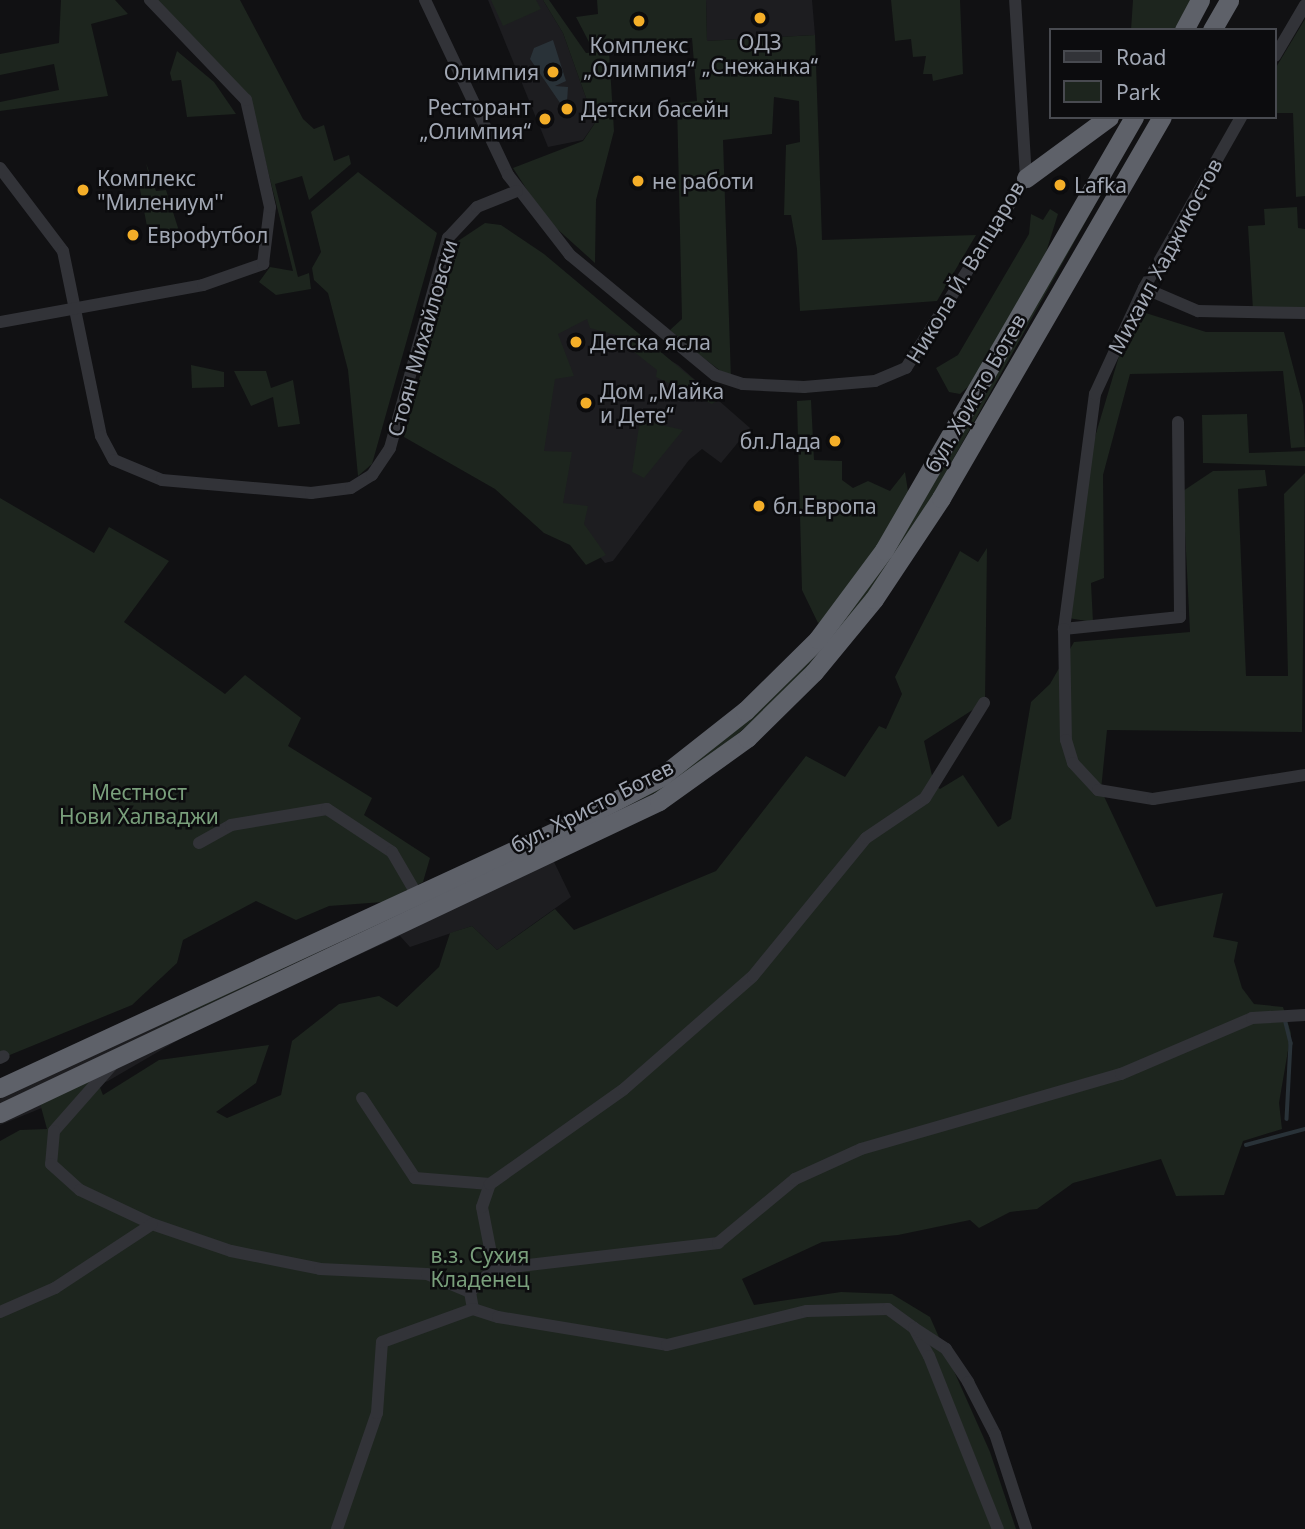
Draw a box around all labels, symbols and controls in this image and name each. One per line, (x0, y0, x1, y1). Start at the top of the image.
marker: ОДЗ „Снежанка“ (752, 10, 768, 26)
marker: Комплекс „Олимпия“ (631, 13, 647, 29)
legend (1050, 28, 1277, 119)
place label: ОДЗ „Снежанка“ (702, 29, 818, 79)
place label: Комплекс „Олимпия“ (583, 32, 695, 82)
text: Road (1116, 43, 1166, 71)
place label: Олимпия (444, 59, 539, 85)
marker: Олимпия (545, 64, 561, 80)
text: Park (1116, 78, 1160, 106)
place label: Ресторант „Олимпия“ (420, 94, 531, 144)
place label: Детски басейн (581, 96, 729, 122)
marker: Детски басейн (559, 101, 575, 117)
marker: Ресторант „Олимпия“ (537, 111, 553, 127)
street label: Михаил Хаджикостов (1103, 154, 1227, 358)
place label: Комплекс "Милениум'' (97, 165, 224, 215)
place label: не работи (652, 168, 754, 194)
place label: Lafka (1074, 172, 1127, 198)
marker: не работи (630, 173, 646, 189)
street label: Никола Й. Вапцаров (901, 176, 1029, 368)
marker: Lafka (1052, 177, 1068, 193)
marker: Комплекс "Милениум'' (75, 182, 91, 198)
place label: Еврофутбол (147, 222, 268, 248)
marker: Еврофутбол (125, 227, 141, 243)
street label: Стоян Михайловски (382, 236, 462, 440)
street label: бул. Христо Ботев (919, 309, 1031, 477)
place label: Детска ясла (590, 329, 711, 355)
marker: Детска ясла (568, 334, 584, 350)
place label: Дом „Майка и Дете“ (600, 378, 724, 428)
marker: Дом „Майка и Дете“ (578, 395, 594, 411)
place label: бл.Лада (740, 428, 821, 454)
marker: бл.Лада (827, 433, 843, 449)
place label: бл.Европа (773, 493, 877, 519)
marker: бл.Европа (751, 498, 767, 514)
street label: бул. Христо Ботев (506, 754, 678, 858)
park label: Местност Нови Халваджи (59, 779, 219, 829)
park label: в.з. Сухия Кладенец (431, 1242, 529, 1292)

